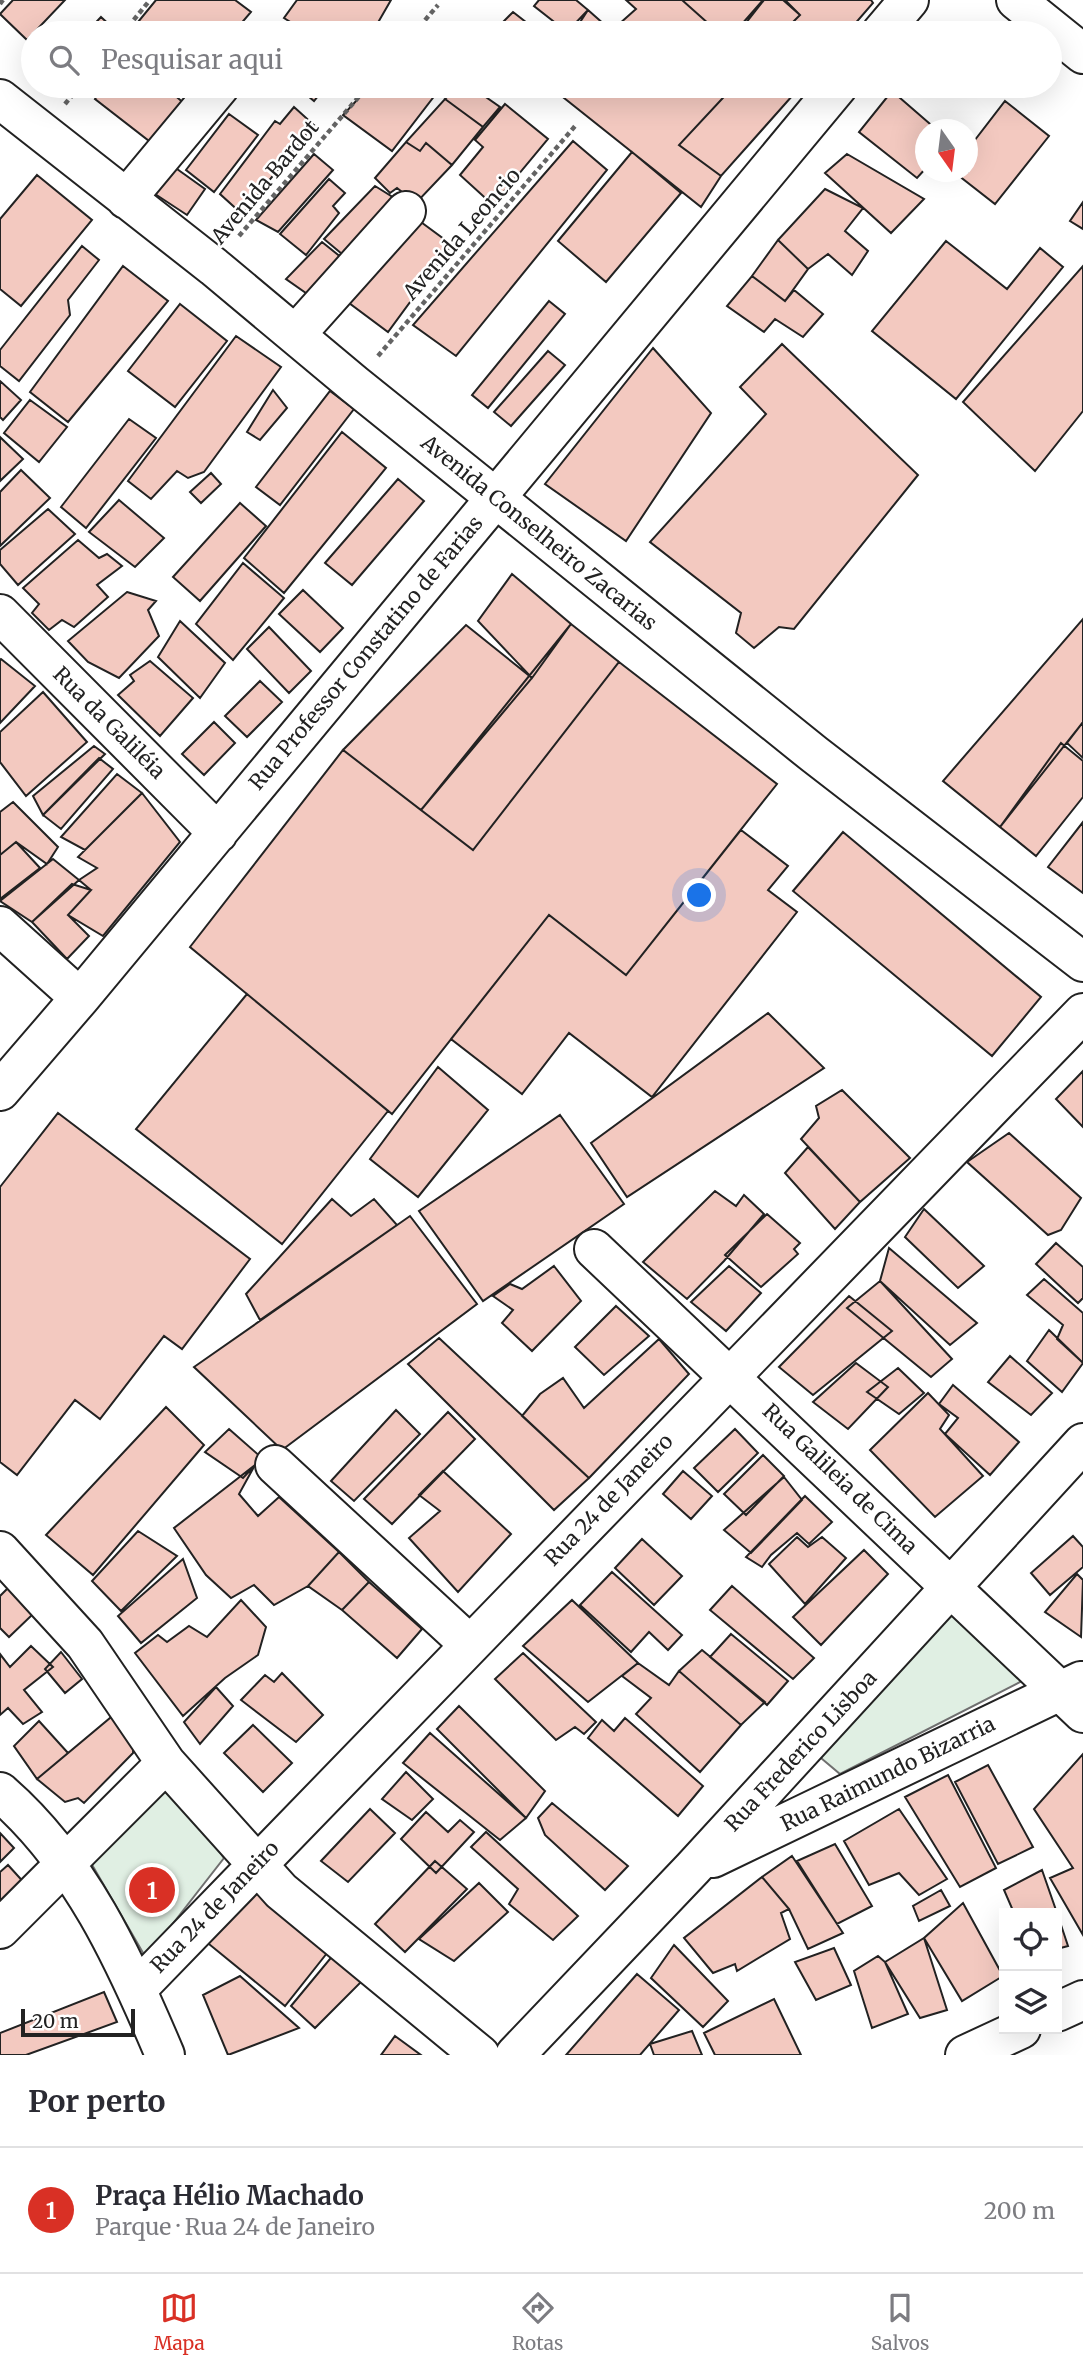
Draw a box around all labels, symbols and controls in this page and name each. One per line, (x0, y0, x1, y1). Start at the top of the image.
search box (21, 21, 1062, 98)
icon: search (45, 41, 83, 79)
text: Pesquisar aqui (101, 43, 283, 76)
street label: Avenida Bardot (204, 114, 324, 250)
north arrow (915, 119, 978, 182)
street label: Avenida Leoncio (396, 162, 526, 306)
street label: Avenida Conselheiro Zacarias (415, 428, 663, 636)
street label: Rua Professor Constatino de Farias (243, 510, 488, 795)
street label: Rua da Galiléia (47, 661, 171, 785)
your location (682, 878, 716, 912)
street label: Rua Galileia de Cima (757, 1398, 924, 1560)
street label: Rua 24 de Janeiro (539, 1428, 679, 1571)
street label: Rua Frederico Lisboa (719, 1664, 882, 1837)
street label: Rua Raimundo Bizarria (776, 1710, 999, 1837)
street label: Rua 24 de Janeiro (145, 1835, 285, 1978)
pin: 1 (129, 1864, 175, 1916)
map controls (999, 1908, 1062, 2034)
button: locate (999, 1908, 1062, 1971)
button: layers (999, 1971, 1062, 2034)
scale bar (21, 2006, 135, 2038)
text: 20 m (32, 2009, 79, 2033)
text: Por perto (28, 2082, 166, 2120)
text: Praça Hélio Machado (95, 2179, 364, 2212)
text: 1 (46, 2196, 56, 2225)
text: 200 m (984, 2196, 1055, 2225)
text: Parque · Rua 24 de Janeiro (95, 2212, 375, 2241)
tab: Mapa (154, 2289, 205, 2355)
tab: Rotas (512, 2289, 563, 2355)
tab: Salvos (871, 2289, 929, 2355)

